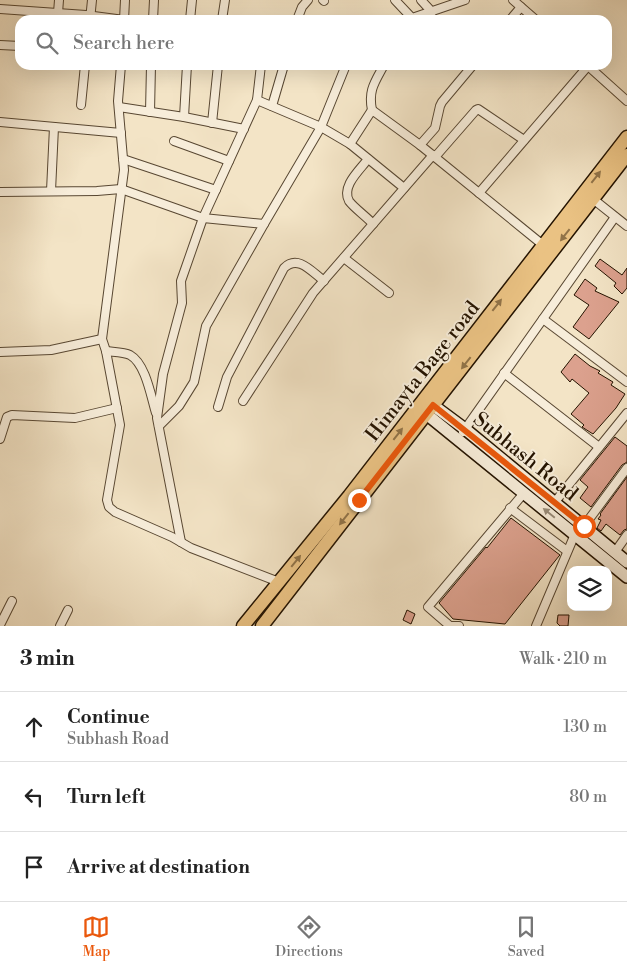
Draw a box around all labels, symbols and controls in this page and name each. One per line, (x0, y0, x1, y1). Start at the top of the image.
search box (15, 15, 612, 70)
icon: search (33, 29, 61, 57)
text: Search here (73, 31, 174, 55)
one-way arrow (591, 171, 602, 184)
one-way arrow (560, 228, 570, 242)
street label: Himayta Bage road (361, 296, 486, 447)
one-way arrow (492, 299, 502, 312)
one-way arrow (460, 357, 471, 370)
street label: Subhash Road (468, 407, 583, 507)
one-way arrow (392, 428, 403, 441)
route end (348, 489, 371, 512)
one-way arrow (542, 508, 555, 519)
one-way arrow (339, 513, 350, 526)
route start (573, 515, 596, 538)
one-way arrow (291, 555, 302, 568)
map controls (567, 566, 612, 611)
button: layers (567, 566, 612, 611)
text: 3 min (20, 646, 75, 672)
text: Walk · 210 m (519, 649, 607, 669)
text: Continue (67, 705, 150, 729)
icon: ahead (20, 713, 48, 741)
text: 130 m (563, 717, 607, 737)
text: Subhash Road (67, 729, 169, 749)
icon: left (20, 783, 48, 811)
text: Turn left (67, 785, 146, 809)
text: 80 m (569, 787, 607, 807)
icon: arrive (20, 853, 48, 881)
text: Arrive at destination (67, 855, 250, 879)
tab: Map (82, 913, 110, 961)
tab: Directions (275, 913, 343, 961)
tab: Saved (508, 913, 545, 961)

